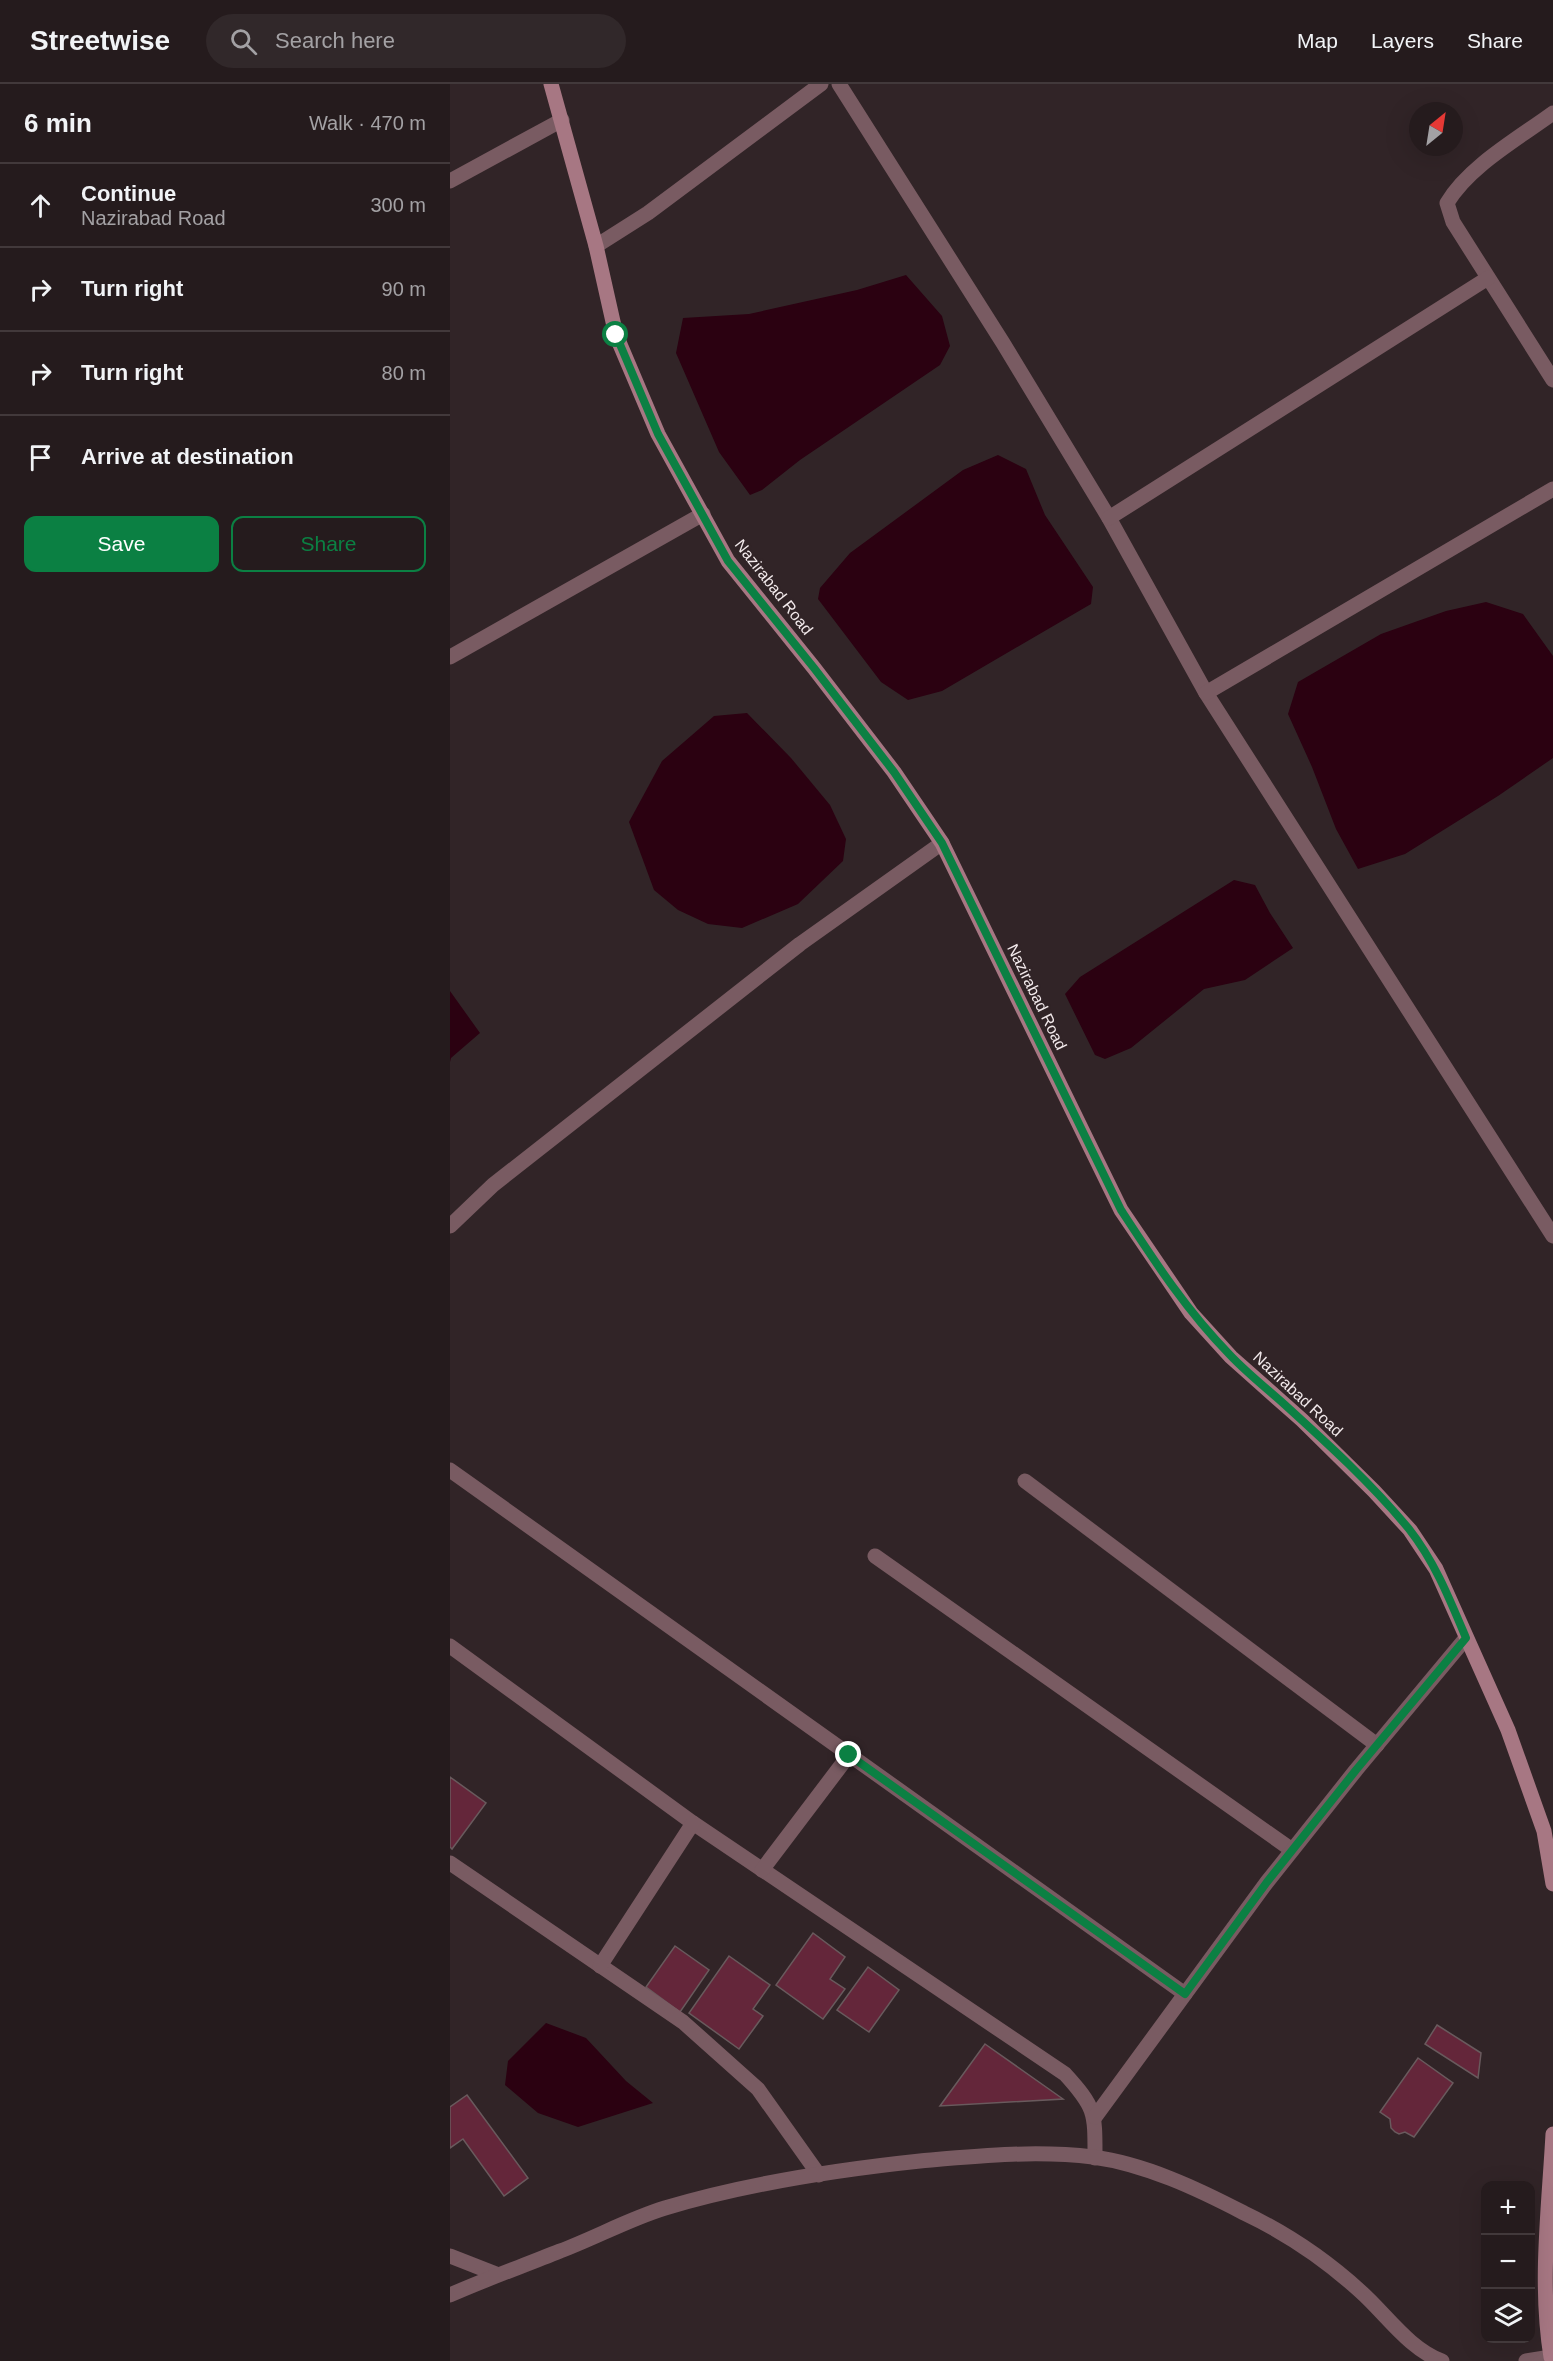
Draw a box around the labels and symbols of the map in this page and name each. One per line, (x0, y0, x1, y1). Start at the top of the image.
north arrow (1409, 102, 1463, 156)
route start (602, 321, 628, 347)
street label: Nazirabad Road (732, 536, 816, 638)
street label: Nazirabad Road (1004, 941, 1070, 1053)
street label: Nazirabad Road (1250, 1348, 1346, 1440)
route end (835, 1741, 861, 1767)

